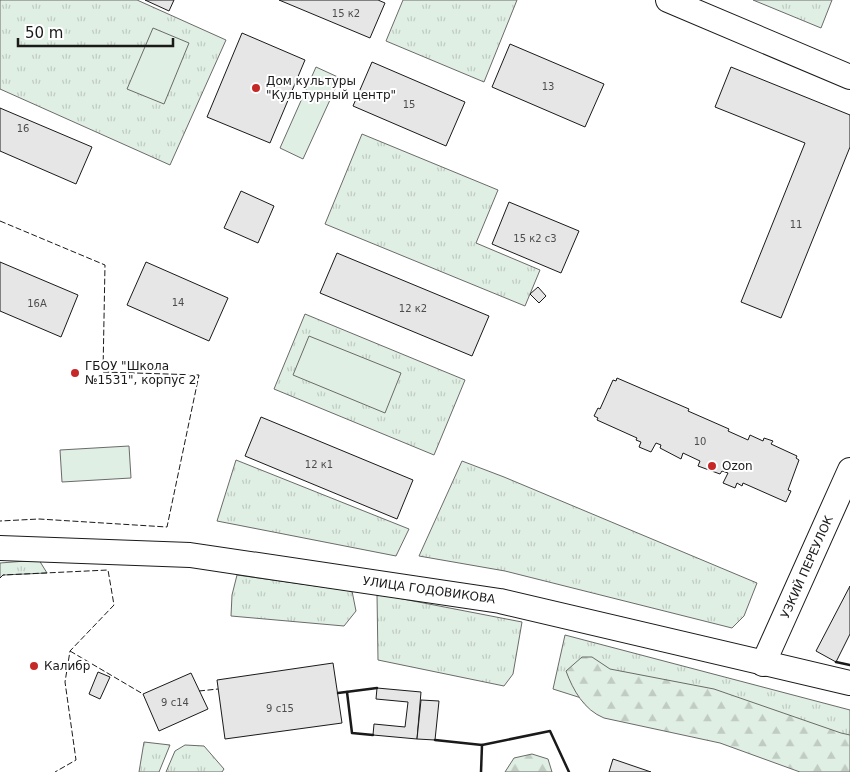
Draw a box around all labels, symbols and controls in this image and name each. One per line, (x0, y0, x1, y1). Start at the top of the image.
house number: 15 к2 (332, 8, 360, 19)
scale bar (18, 15, 172, 47)
text: 50 m (25, 24, 63, 42)
place label: Дом культуры "Культурный центр" (266, 74, 396, 102)
house number: 13 (542, 81, 554, 92)
marker: Дом культуры "Культурный центр" (250, 82, 262, 94)
house number: 15 (403, 99, 415, 110)
house number: 16 (17, 123, 29, 134)
house number: 11 (790, 219, 802, 230)
house number: 15 к2 с3 (513, 233, 557, 244)
house number: 14 (172, 297, 184, 308)
house number: 16А (27, 298, 47, 309)
house number: 12 к2 (399, 303, 427, 314)
place label: ГБОУ "Школа №1531", корпус 2 (85, 359, 196, 387)
marker: ГБОУ "Школа №1531", корпус 2 (69, 367, 81, 379)
house number: 10 (694, 436, 706, 447)
house number: 12 к1 (305, 459, 333, 470)
place label: Ozon (722, 459, 753, 473)
marker: Ozon (706, 460, 718, 472)
street label: УЗКИЙ ПЕРЕУЛОК (777, 513, 836, 621)
street label: УЛИЦА ГОДОВИКОВА (362, 574, 497, 606)
place label: Калибр (44, 659, 90, 673)
marker: Калибр (28, 660, 40, 672)
house number: 9 с14 (161, 697, 189, 708)
house number: 9 с15 (266, 703, 294, 714)

